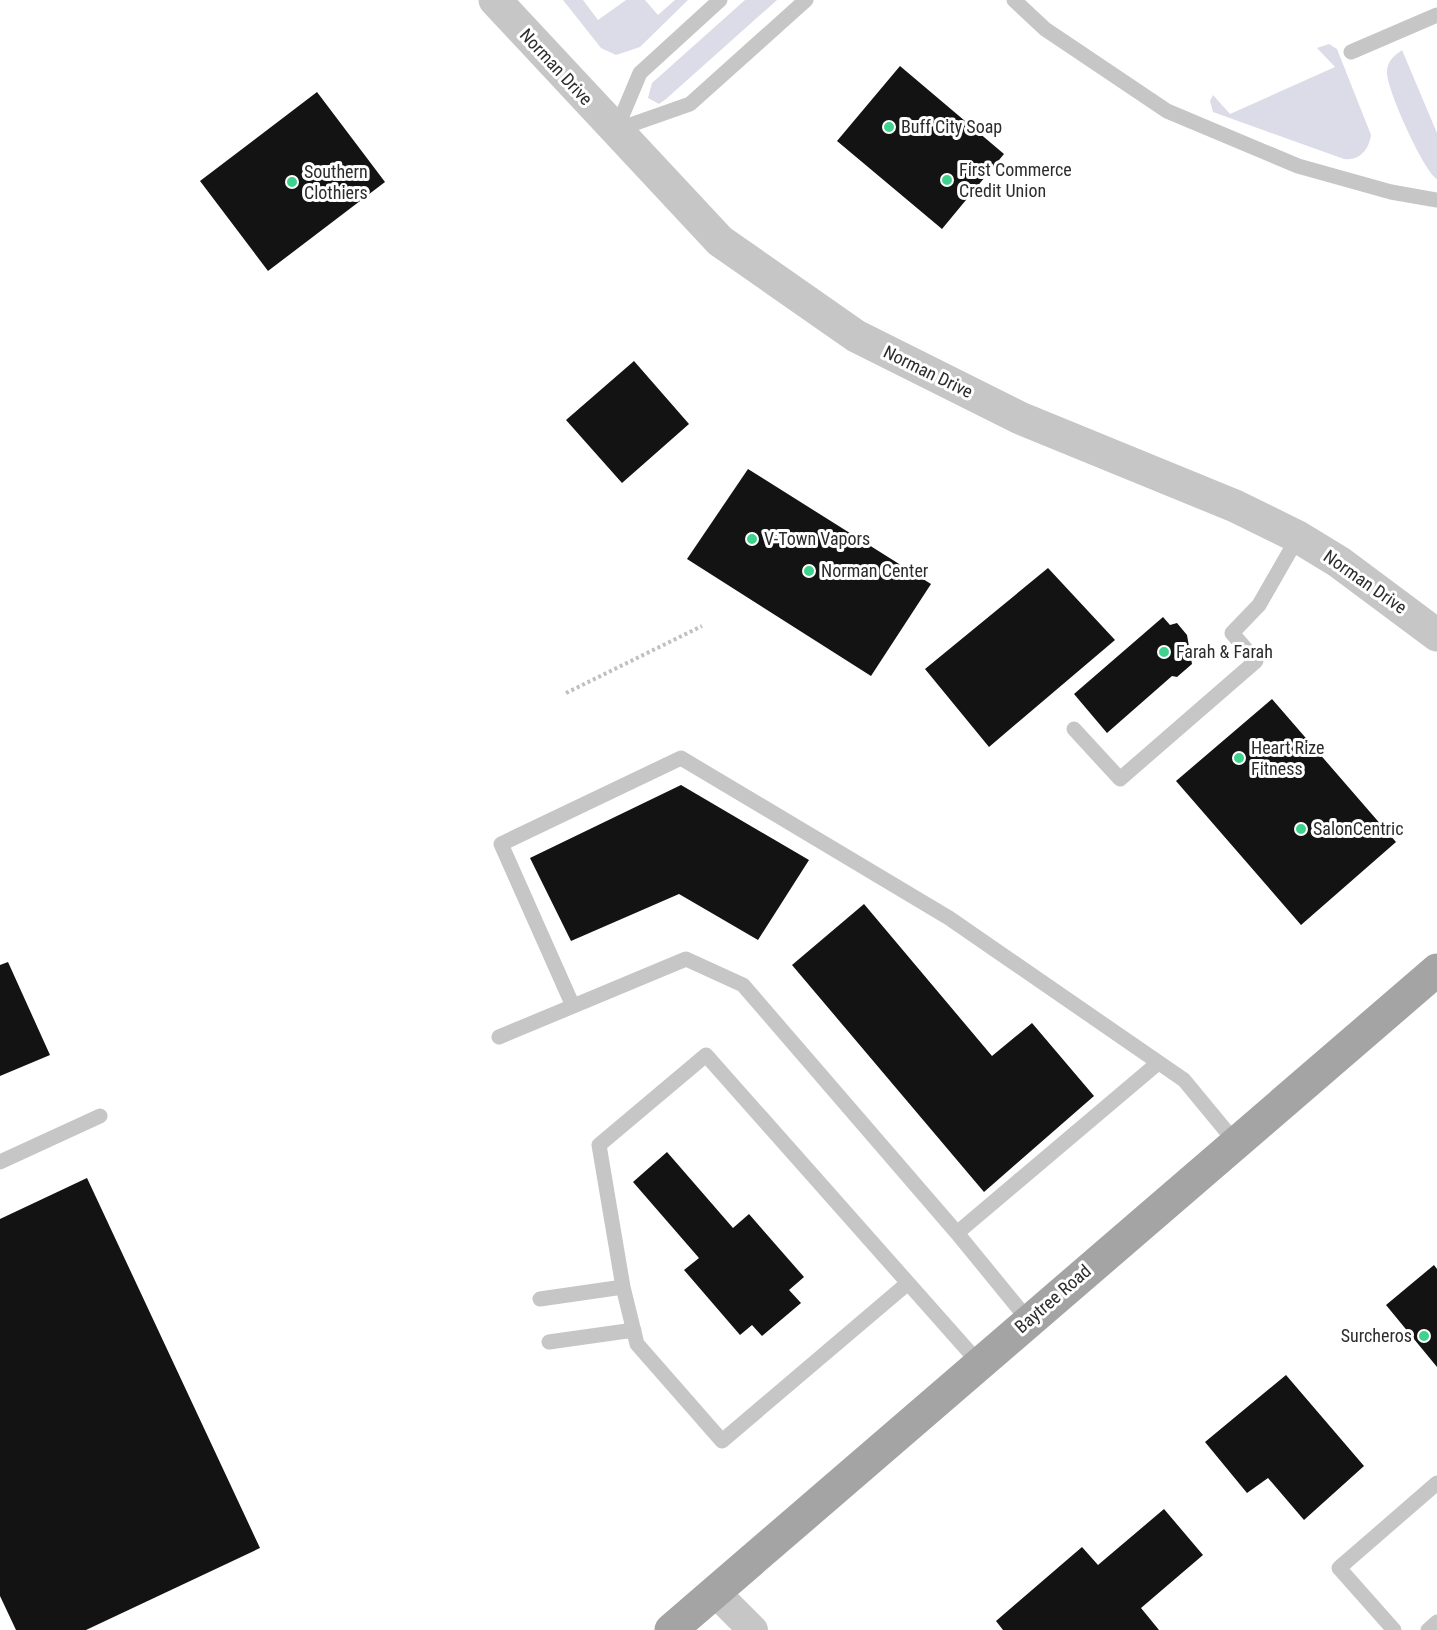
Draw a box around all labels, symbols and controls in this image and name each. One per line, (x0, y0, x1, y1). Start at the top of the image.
street label: Norman Drive (516, 24, 597, 109)
place label: Buff City Soap (901, 116, 1002, 137)
marker: Buff City Soap (882, 120, 896, 134)
place label: First Commerce Credit Union (959, 159, 1072, 201)
place label: Southern Clothiers (304, 161, 368, 203)
marker: First Commerce Credit Union (940, 173, 954, 187)
marker: Southern Clothiers (285, 175, 299, 189)
street label: Norman Drive (880, 341, 976, 402)
place label: V-Town Vapors (764, 528, 870, 549)
marker: V-Town Vapors (745, 532, 759, 546)
street label: Norman Drive (1320, 545, 1411, 618)
place label: Norman Center (821, 560, 929, 581)
marker: Norman Center (802, 564, 816, 578)
place label: Farah & Farah (1176, 641, 1273, 662)
marker: Farah & Farah (1157, 645, 1171, 659)
place label: Heart Rize Fitness (1251, 737, 1325, 779)
marker: Heart Rize Fitness (1232, 751, 1246, 765)
place label: SalonCentric (1313, 818, 1403, 839)
marker: SalonCentric (1294, 822, 1308, 836)
street label: Baytree Road (1010, 1260, 1095, 1337)
place label: Surcheros (1341, 1325, 1412, 1346)
marker: Surcheros (1417, 1329, 1431, 1343)

